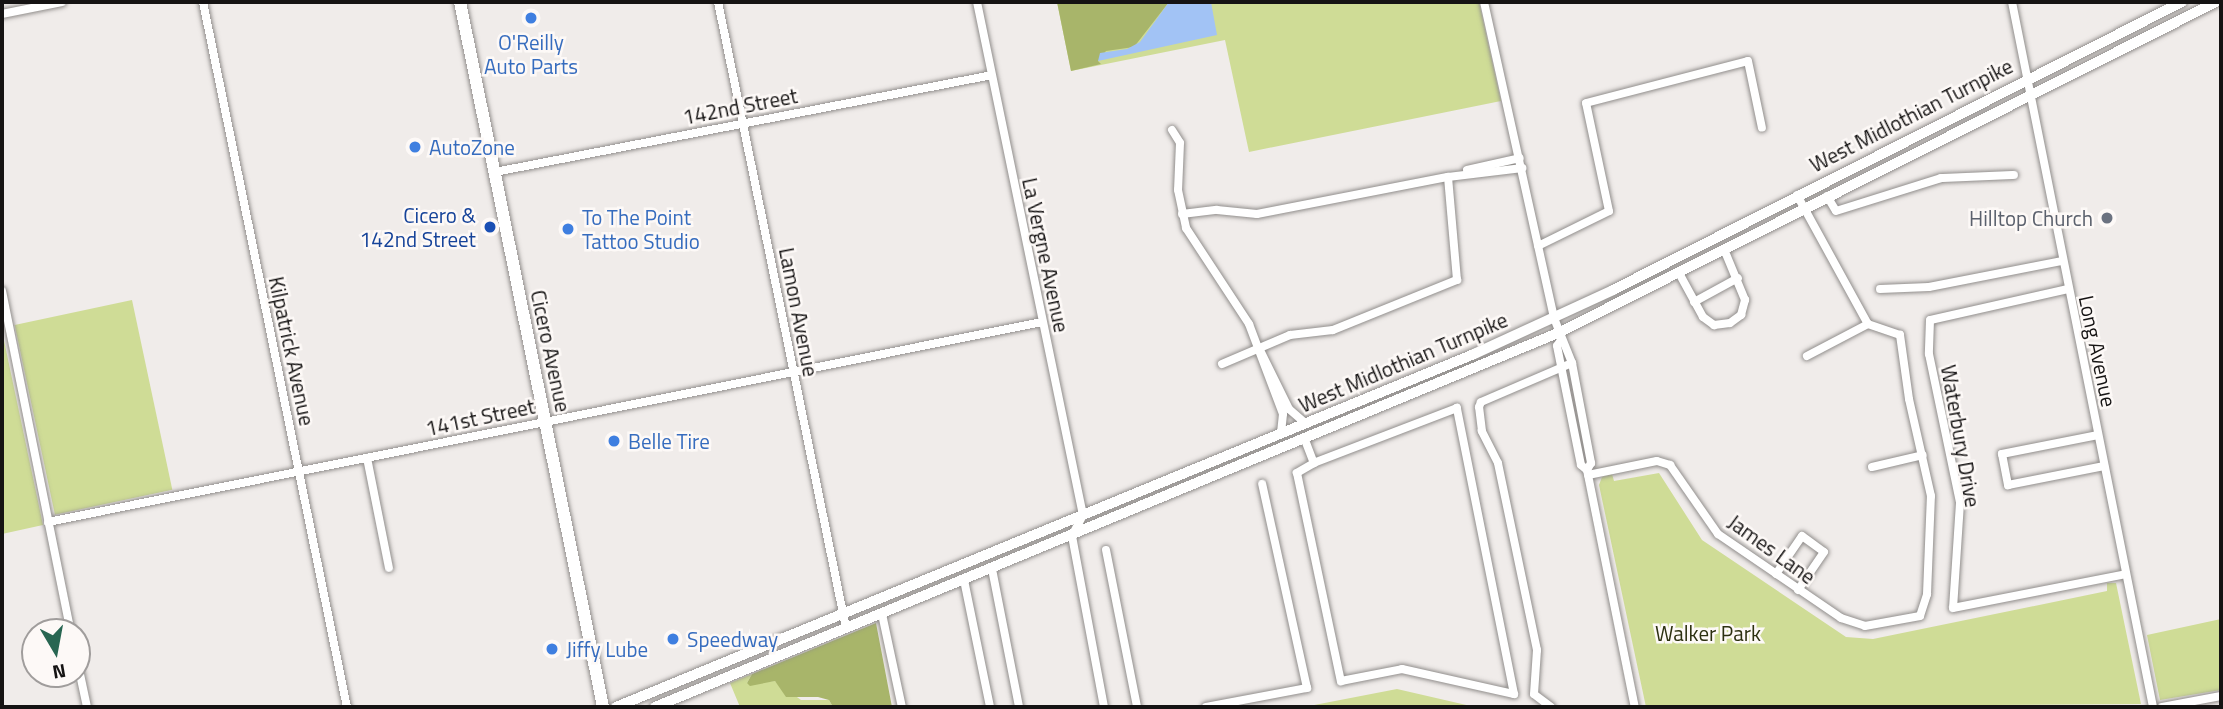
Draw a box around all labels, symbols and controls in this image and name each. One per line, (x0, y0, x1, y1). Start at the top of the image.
marker: O'Reilly Auto Parts (523, 10, 539, 26)
place label: O'Reilly Auto Parts (484, 29, 578, 79)
street label: West Midlothian Turnpike (1805, 53, 2017, 177)
street label: 142nd Street (680, 83, 800, 129)
place label: AutoZone (429, 134, 515, 160)
marker: AutoZone (407, 139, 423, 155)
street label: La Vergne Avenue (1017, 175, 1075, 335)
place label: Cicero & 142nd Street (360, 202, 476, 252)
place label: To The Point Tattoo Studio (582, 204, 700, 254)
place label: Hilltop Church (1969, 205, 2093, 231)
marker: Hilltop Church (2099, 210, 2115, 226)
marker: Cicero & 142nd Street (482, 219, 498, 235)
marker: To The Point Tattoo Studio (560, 221, 576, 237)
street label: Lamon Avenue (774, 245, 824, 379)
street label: Kilpatrick Avenue (264, 274, 320, 428)
street label: Cicero Avenue (526, 288, 576, 414)
street label: Long Avenue (2074, 293, 2122, 409)
street label: West Midlothian Turnpike (1295, 307, 1511, 417)
street label: Waterbury Drive (1936, 363, 1986, 509)
street label: 141st Street (423, 393, 537, 441)
place label: Belle Tire (628, 428, 710, 454)
marker: Belle Tire (606, 433, 622, 449)
street label: James Lane (1723, 509, 1821, 589)
north arrow (21, 618, 91, 688)
park label: Walker Park (1655, 620, 1761, 646)
place label: Speedway (687, 626, 778, 652)
marker: Speedway (665, 631, 681, 647)
place label: Jiffy Lube (566, 636, 648, 662)
marker: Jiffy Lube (544, 641, 560, 657)
text: N (50, 657, 68, 688)

